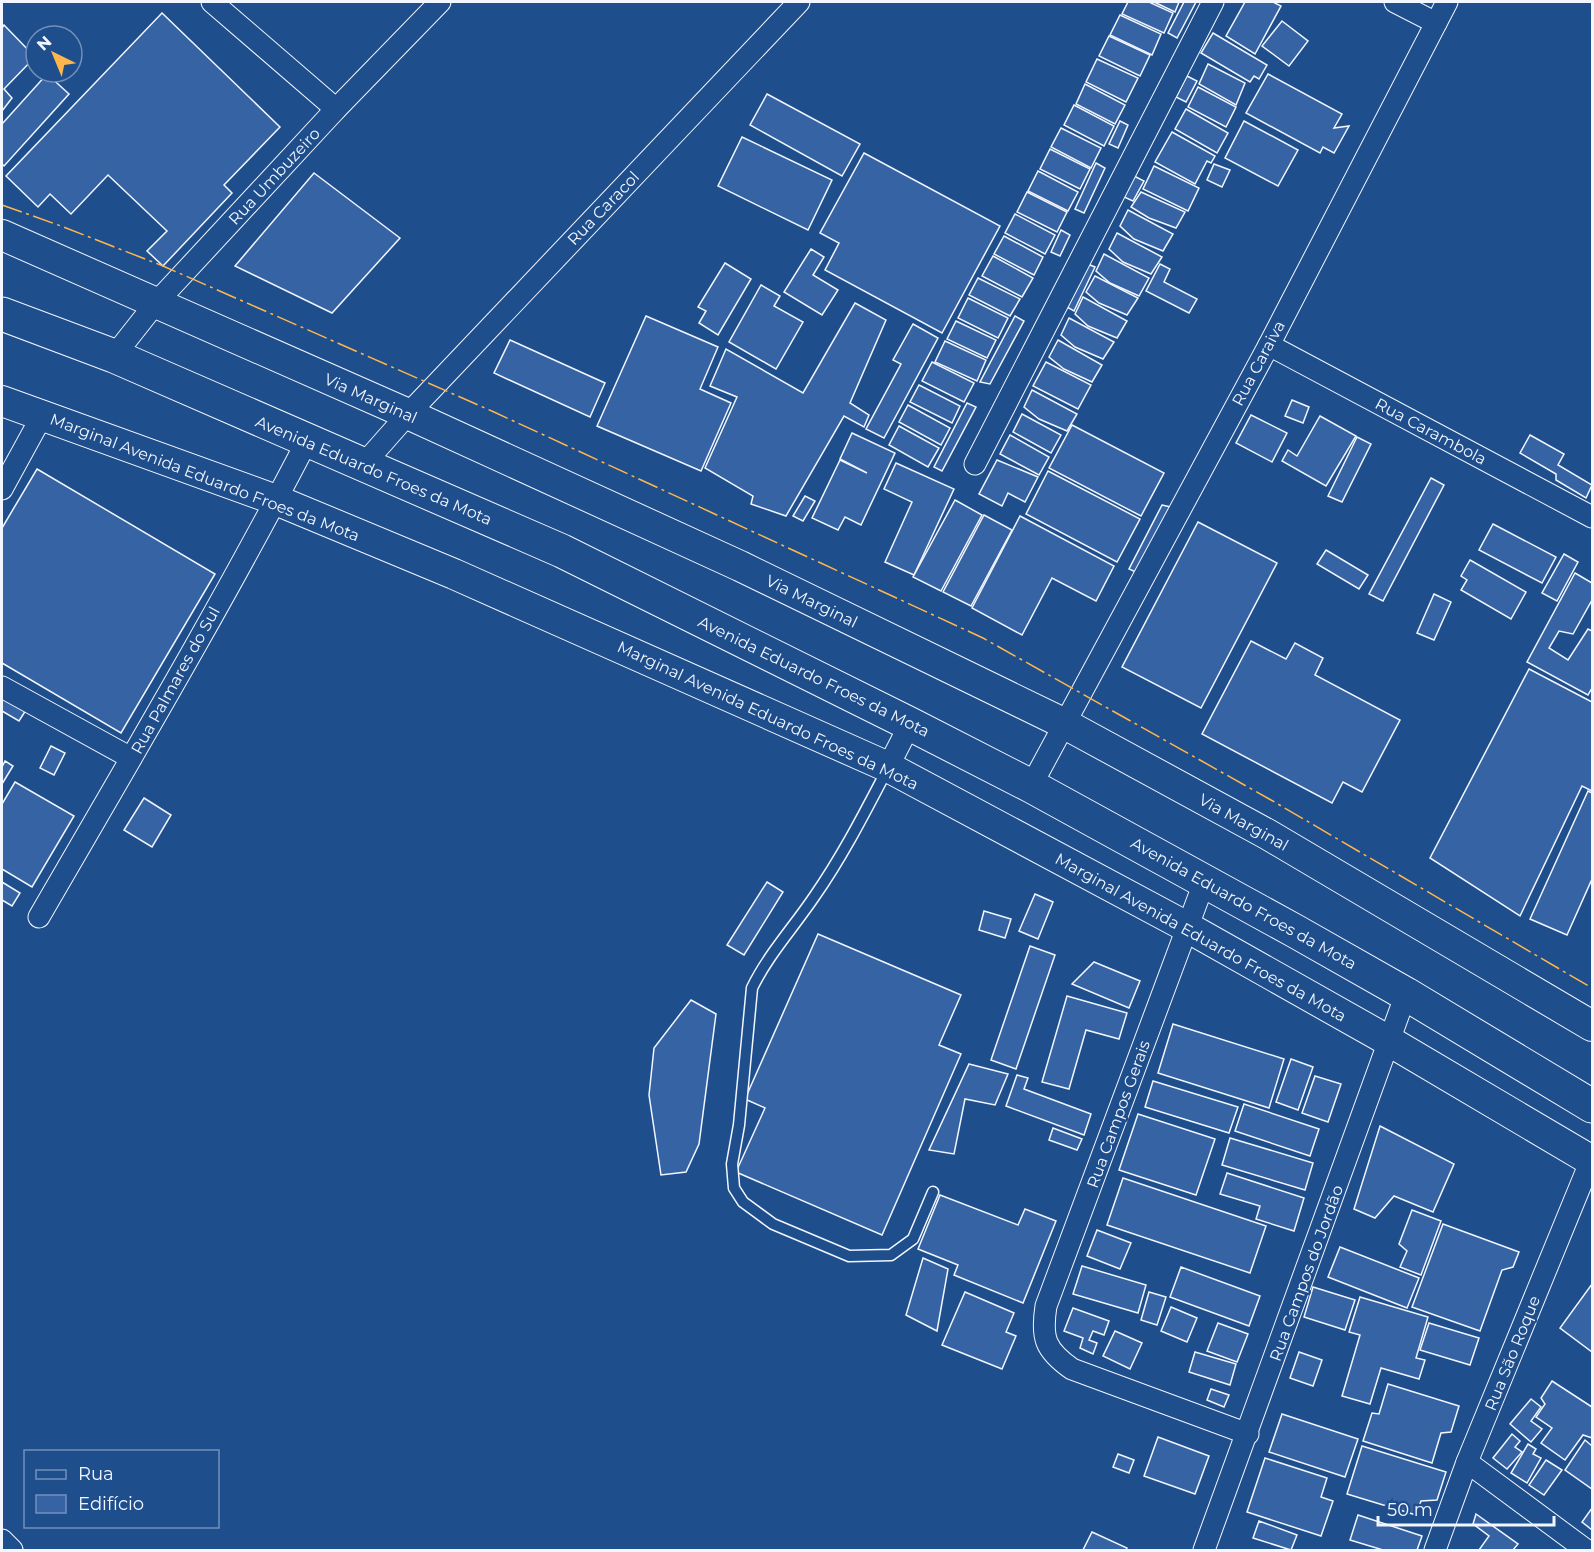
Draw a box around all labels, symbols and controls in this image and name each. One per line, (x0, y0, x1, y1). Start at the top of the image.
north arrow (24, 24, 84, 84)
text: N (33, 32, 55, 55)
street label: Rua Umbuzeiro (225, 124, 324, 229)
street label: Rua Caracol (564, 168, 643, 249)
street label: Rua Caraiva (1228, 317, 1289, 409)
street label: Via Marginal (321, 370, 420, 427)
street label: Rua Carambola (1372, 394, 1490, 469)
street label: Marginal Avenida Eduardo Froes da Mota (47, 409, 362, 545)
street label: Avenida Eduardo Froes da Mota (253, 412, 495, 529)
street label: Via Marginal (763, 571, 861, 632)
street label: Rua Palmares do Sul (127, 603, 224, 757)
street label: Avenida Eduardo Froes da Mota (695, 612, 933, 741)
street label: Marginal Avenida Eduardo Froes da Mota (614, 637, 921, 794)
street label: Via Marginal (1196, 790, 1292, 855)
street label: Avenida Eduardo Froes da Mota (1128, 833, 1360, 974)
street label: Marginal Avenida Eduardo Froes da Mota (1052, 849, 1350, 1026)
street label: Rua Campos Gerais (1083, 1038, 1154, 1191)
street label: Rua Campos do Jordão (1266, 1182, 1347, 1364)
street label: Rua São Roque (1481, 1293, 1544, 1413)
legend (24, 1450, 219, 1528)
text: Rua (78, 1463, 114, 1485)
scale bar (1378, 1489, 1554, 1527)
text: Edifício (78, 1493, 144, 1515)
text: 50 m (1387, 1499, 1433, 1521)

